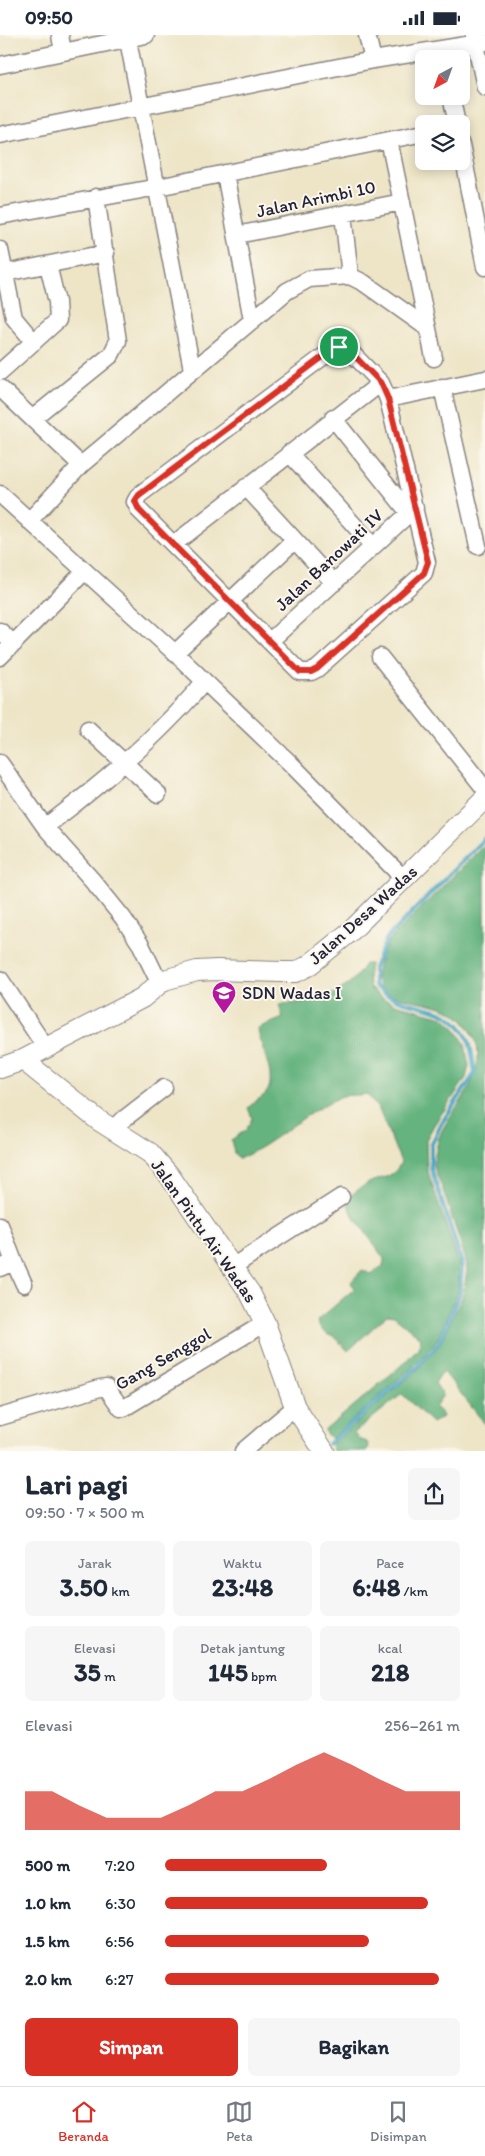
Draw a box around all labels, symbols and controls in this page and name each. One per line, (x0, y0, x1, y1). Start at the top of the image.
text: 09:50 (25, 6, 73, 29)
north arrow (415, 50, 470, 105)
map controls (415, 50, 470, 170)
button: layers (415, 115, 470, 170)
street label: Jalan Arimbi 10 (254, 176, 378, 222)
pin (318, 326, 360, 368)
icon: arrive (325, 333, 353, 361)
street label: Jalan Banowati IV (271, 504, 388, 616)
street label: Jalan Desa Wadas (304, 860, 422, 970)
school or university icon: SDN Wadas I (211, 980, 237, 1014)
place label: SDN Wadas I (242, 982, 341, 1004)
street label: Jalan Pintu Air Wadas (146, 1155, 262, 1307)
street label: Gang Senggol (111, 1323, 215, 1395)
text: Lari pagi (25, 1467, 128, 1501)
button: share (408, 1468, 460, 1520)
text: 09:50 · 7 × 500 m (25, 1503, 145, 1522)
text: Jarak (78, 1555, 112, 1572)
text: Waktu (223, 1555, 262, 1572)
text: Pace (376, 1555, 404, 1572)
text: 3.50 (60, 1572, 108, 1602)
text: 23:48 (212, 1572, 273, 1602)
text: 6:48 (352, 1572, 400, 1602)
text: km (108, 1583, 130, 1600)
text: /km (400, 1583, 428, 1600)
text: Elevasi (74, 1640, 116, 1657)
text: Detak jantung (200, 1640, 285, 1657)
text: kcal (378, 1640, 403, 1657)
text: 35 (74, 1657, 101, 1687)
text: 145 (208, 1657, 248, 1687)
text: 218 (371, 1657, 409, 1687)
text: m (101, 1668, 116, 1685)
text: bpm (248, 1668, 277, 1685)
text: Elevasi (25, 1716, 73, 1735)
text: 256–261 m (384, 1716, 460, 1735)
text: 500 m (25, 1856, 70, 1875)
text: 7:20 (105, 1856, 135, 1875)
text: 1.0 km (25, 1894, 71, 1913)
text: 6:30 (105, 1894, 136, 1913)
text: 1.5 km (25, 1932, 70, 1951)
text: 6:56 (105, 1932, 134, 1951)
text: 2.0 km (25, 1970, 72, 1989)
text: 6:27 (105, 1970, 134, 1989)
button: Simpan (25, 2018, 238, 2076)
button: Bagikan (248, 2018, 460, 2076)
tab: Beranda (58, 2098, 109, 2145)
tab: Peta (225, 2098, 253, 2145)
tab: Disimpan (370, 2098, 427, 2145)

